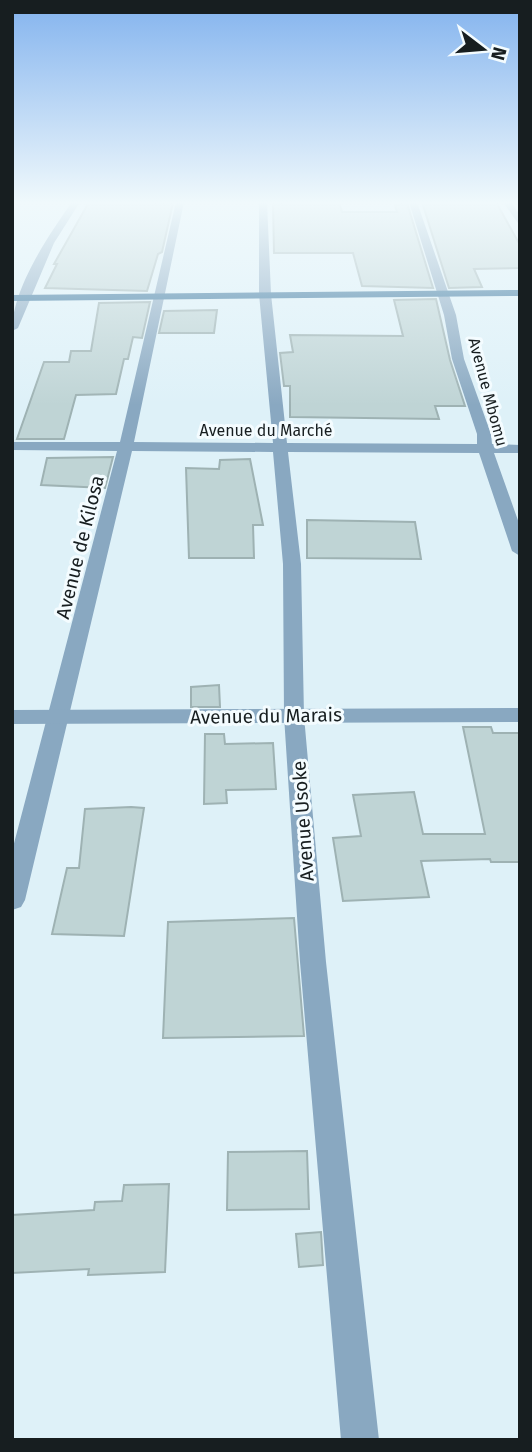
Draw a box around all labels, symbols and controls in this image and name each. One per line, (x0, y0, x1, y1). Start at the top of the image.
north arrow (448, 14, 518, 84)
text: N (486, 44, 512, 63)
street label: Avenue Mbomu (464, 336, 512, 448)
street label: Avenue du Marché (199, 421, 333, 440)
street label: Avenue de Kilosa (51, 473, 109, 621)
street label: Avenue du Marais (190, 703, 342, 729)
street label: Avenue Usoke (287, 760, 319, 882)

